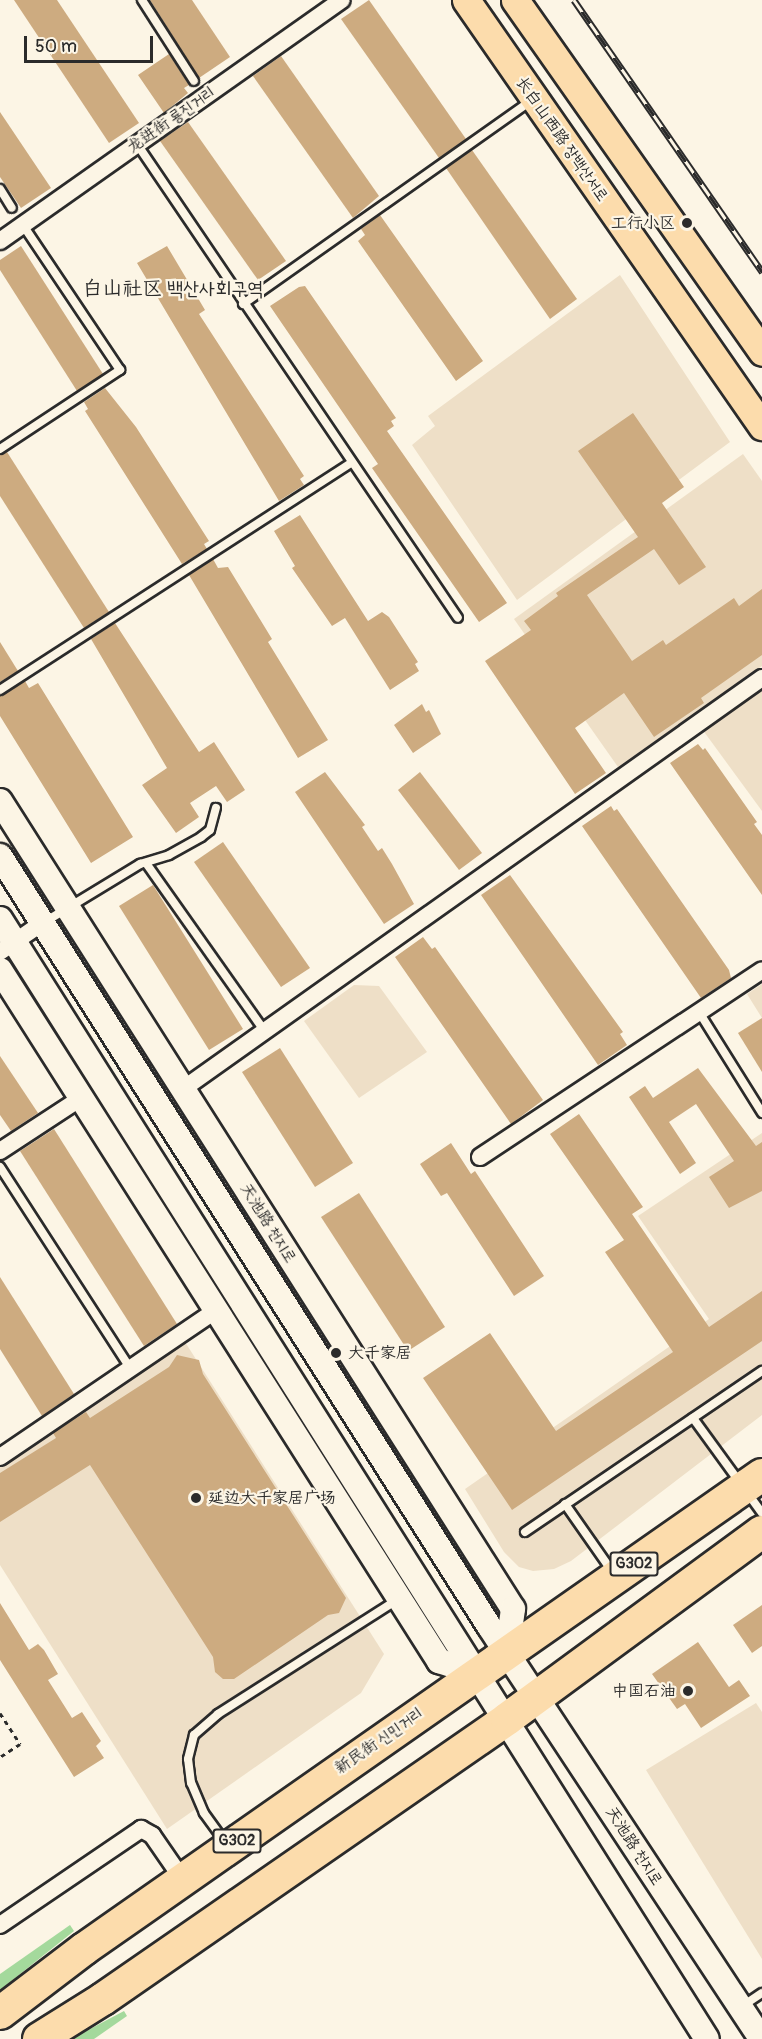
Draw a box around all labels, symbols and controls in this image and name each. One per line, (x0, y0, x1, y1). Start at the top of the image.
scale bar (27, 24, 156, 62)
text: 50 m (35, 35, 77, 58)
street label: 长白山西路 장백산서로 (512, 73, 612, 205)
street label: 龙进街 룡진거리 (123, 83, 219, 157)
place label: 工行小区 (611, 213, 675, 233)
marker: 工行小区 (680, 216, 694, 230)
district label: 白山社区 백산사회구역 (83, 276, 263, 300)
street label: 天池路 천지로 (236, 1180, 300, 1266)
place label: 大千家居 (348, 1343, 412, 1363)
marker: 大千家居 (329, 1346, 343, 1360)
place label: 延边大千家居广场 (208, 1488, 336, 1508)
marker: 延边大千家居广场 (189, 1491, 203, 1505)
road number: G302 (608, 1552, 660, 1576)
place label: 中国石油 (612, 1681, 676, 1701)
marker: 中国石油 (681, 1684, 695, 1698)
street label: 新民街 신민거리 (331, 1704, 427, 1778)
street label: 天池路 천지로 (601, 1803, 667, 1889)
road number: G302 (212, 1829, 262, 1853)

